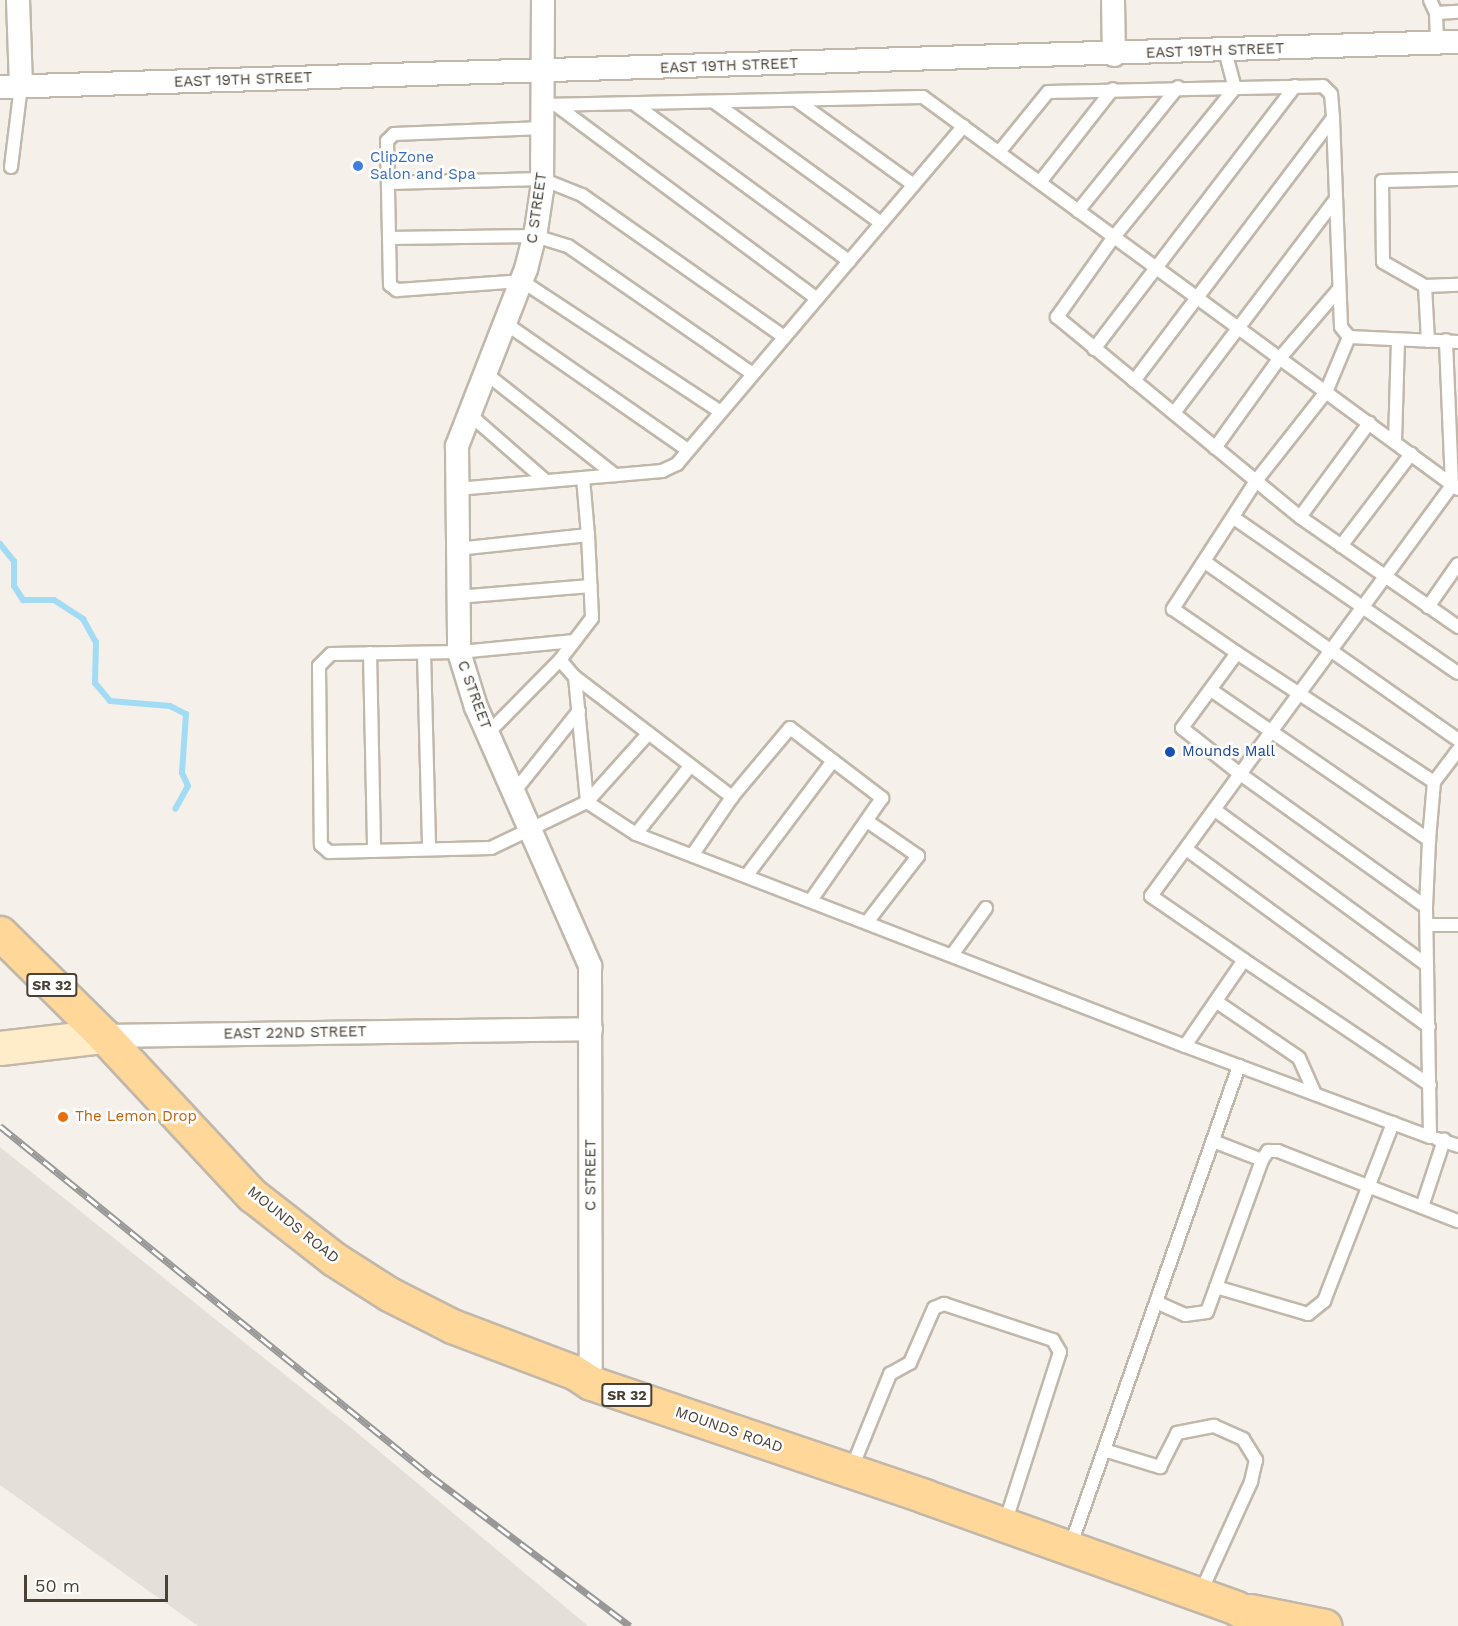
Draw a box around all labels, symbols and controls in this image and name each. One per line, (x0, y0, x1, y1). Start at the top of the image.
street label: EAST 19TH STREET (1145, 40, 1285, 62)
street label: EAST 19TH STREET (659, 55, 799, 77)
street label: EAST 19TH STREET (173, 69, 313, 91)
place label: ClipZone Salon and Spa (370, 148, 476, 183)
marker: ClipZone Salon and Spa (351, 159, 365, 173)
street label: C STREET (523, 171, 551, 245)
street label: C STREET (453, 658, 495, 732)
place label: Mounds Mall (1182, 743, 1275, 761)
marker: Mounds Mall (1163, 745, 1177, 759)
road number: SR 32 (25, 974, 79, 996)
street label: EAST 22ND STREET (223, 1023, 367, 1043)
place label: The Lemon Drop (75, 1108, 197, 1126)
marker: The Lemon Drop (56, 1110, 70, 1124)
street label: C STREET (582, 1139, 600, 1211)
street label: MOUNDS ROAD (244, 1183, 342, 1267)
road number: SR 32 (600, 1384, 654, 1406)
street label: MOUNDS ROAD (673, 1403, 785, 1457)
scale bar (27, 1563, 171, 1601)
text: 50 m (35, 1575, 80, 1596)

